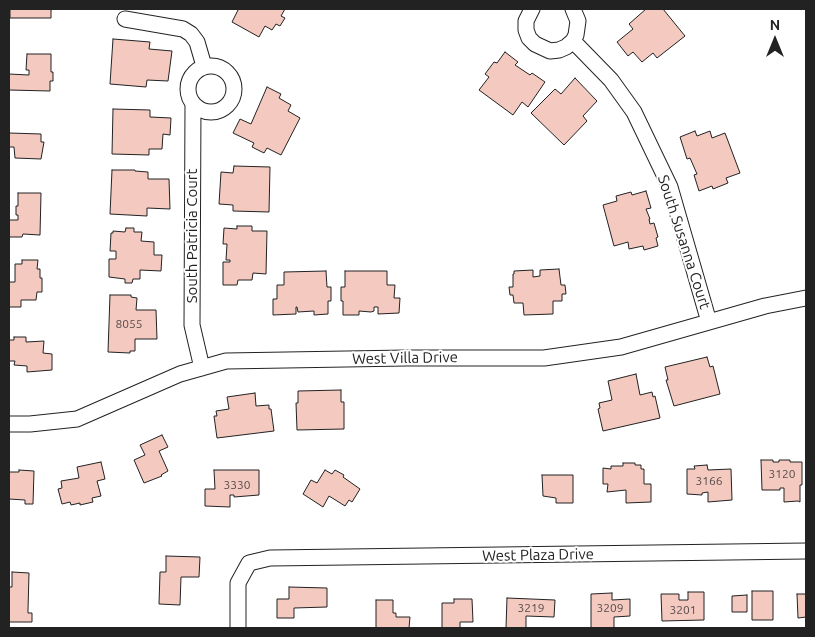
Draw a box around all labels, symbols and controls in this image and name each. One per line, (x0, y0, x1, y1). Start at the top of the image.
north arrow (750, 15, 800, 65)
text: N (770, 17, 780, 33)
street label: South Patricia Court (183, 169, 201, 303)
street label: South Susanna Court (654, 173, 714, 311)
house number: 8055 (115, 317, 143, 331)
street label: West Villa Drive (352, 348, 458, 368)
house number: 3120 (768, 467, 796, 481)
house number: 3166 (695, 474, 723, 488)
house number: 3330 (223, 478, 251, 492)
street label: West Plaza Drive (482, 545, 594, 565)
house number: 3219 (517, 601, 545, 615)
house number: 3209 (596, 601, 624, 615)
house number: 3201 (669, 603, 697, 617)

